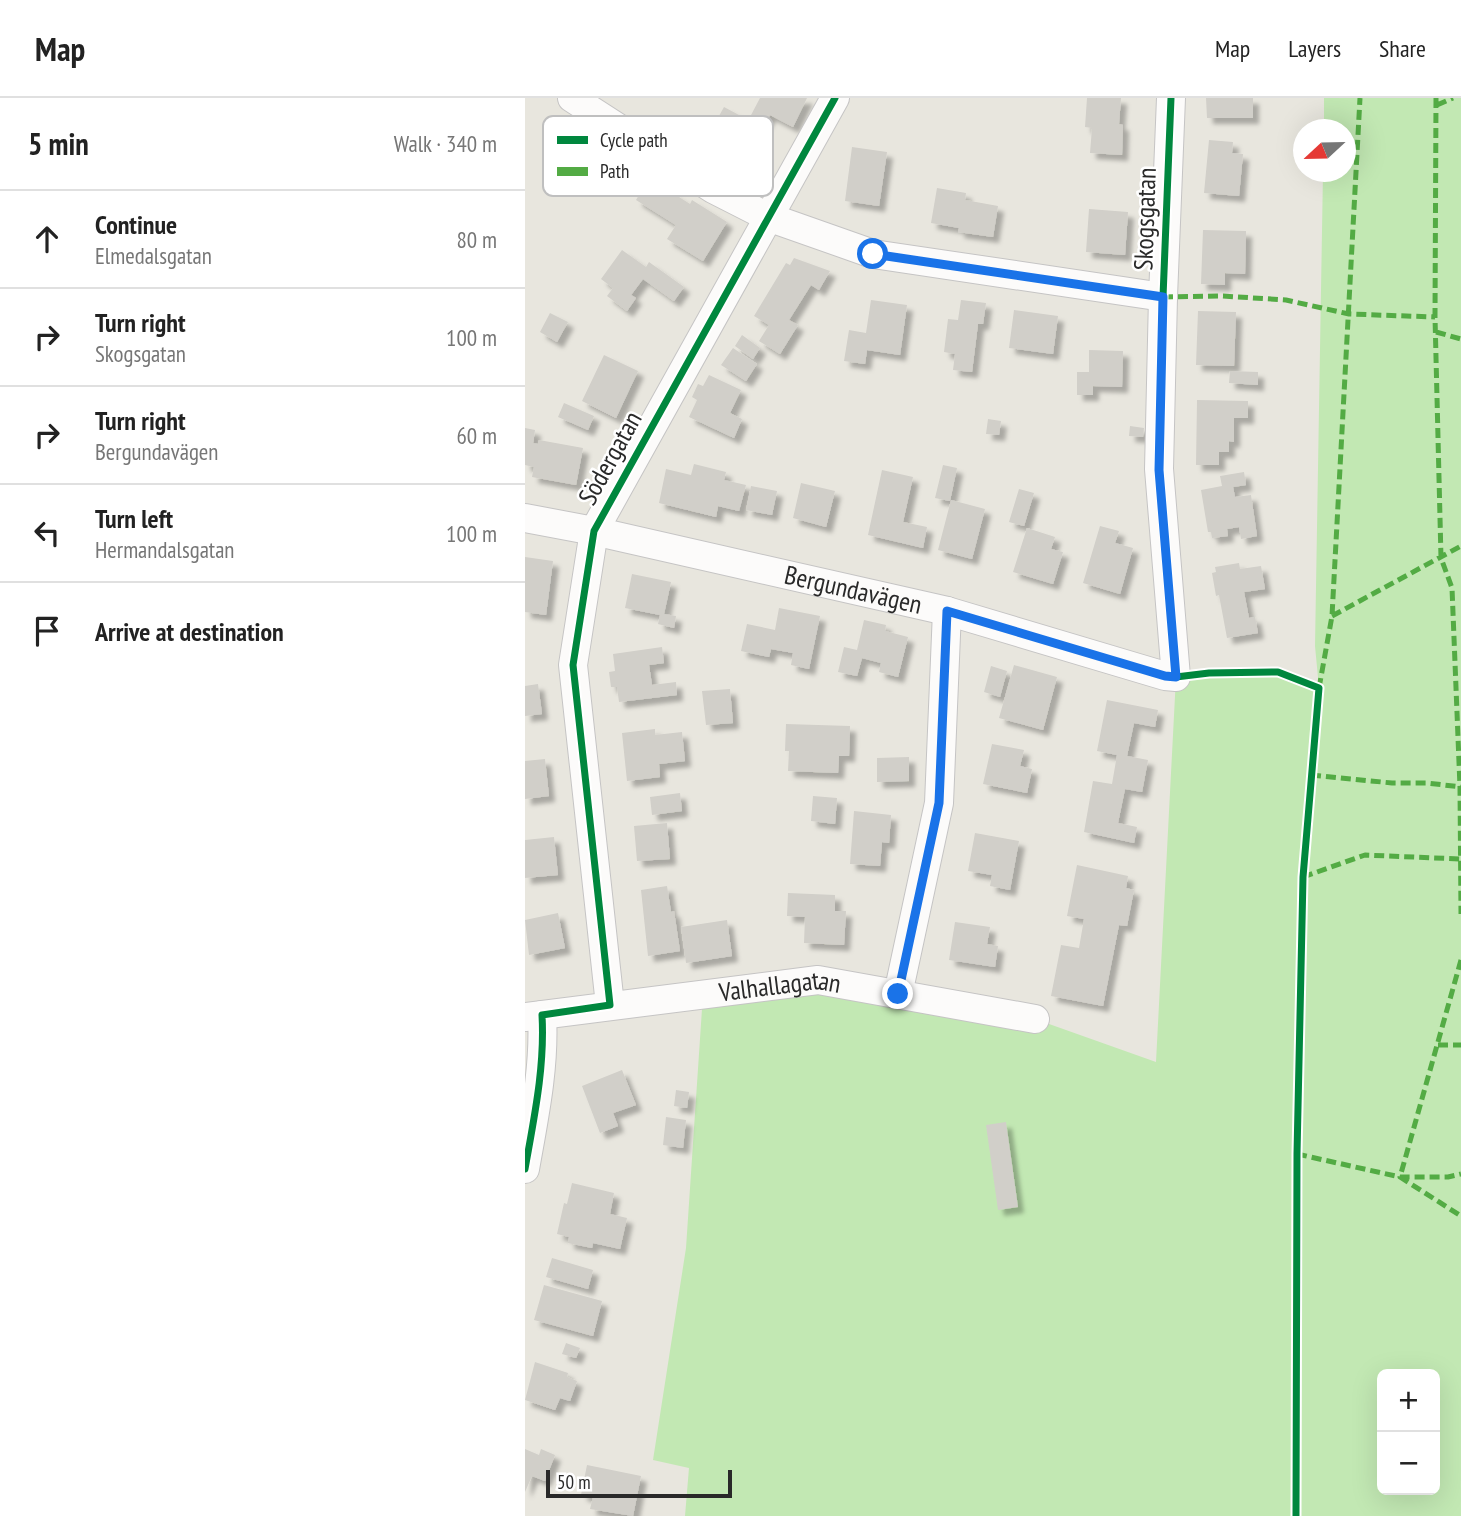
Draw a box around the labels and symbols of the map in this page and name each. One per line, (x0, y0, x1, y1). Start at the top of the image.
legend (543, 116, 773, 196)
north arrow (1293, 119, 1356, 182)
text: Cycle path (600, 128, 668, 152)
text: Path (600, 159, 629, 183)
street label: Skogsgatan (1126, 167, 1163, 271)
route start (857, 238, 888, 269)
street label: Södergatan (570, 405, 649, 510)
street label: Bergundavägen (782, 558, 925, 621)
street label: Valhallagatan (716, 963, 844, 1008)
route end (882, 978, 913, 1009)
scale bar (546, 1467, 731, 1499)

